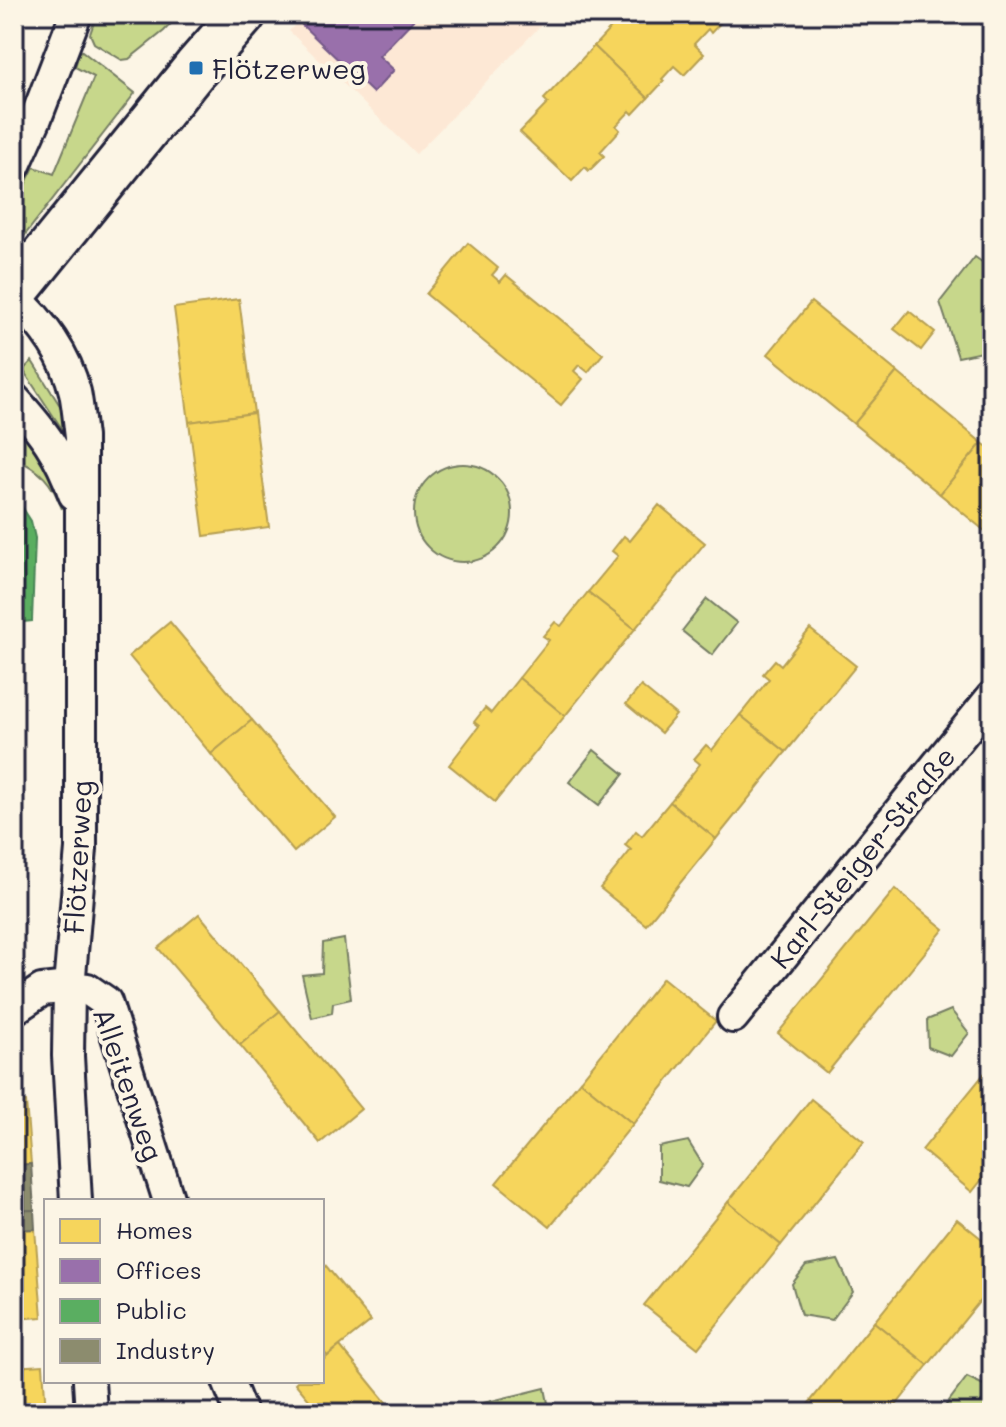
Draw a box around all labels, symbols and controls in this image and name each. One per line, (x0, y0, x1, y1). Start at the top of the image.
place label: Flötzerweg (212, 50, 366, 86)
marker: Flötzerweg (187, 59, 205, 77)
street label: Karl-Steiger-Straße (761, 739, 963, 975)
street label: Flötzerweg (55, 779, 99, 935)
street label: Alleitenweg (86, 1003, 172, 1165)
legend (44, 1199, 324, 1383)
text: Homes (116, 1214, 193, 1245)
text: Offices (116, 1254, 202, 1285)
text: Public (116, 1294, 187, 1325)
text: Industry (116, 1334, 215, 1365)

